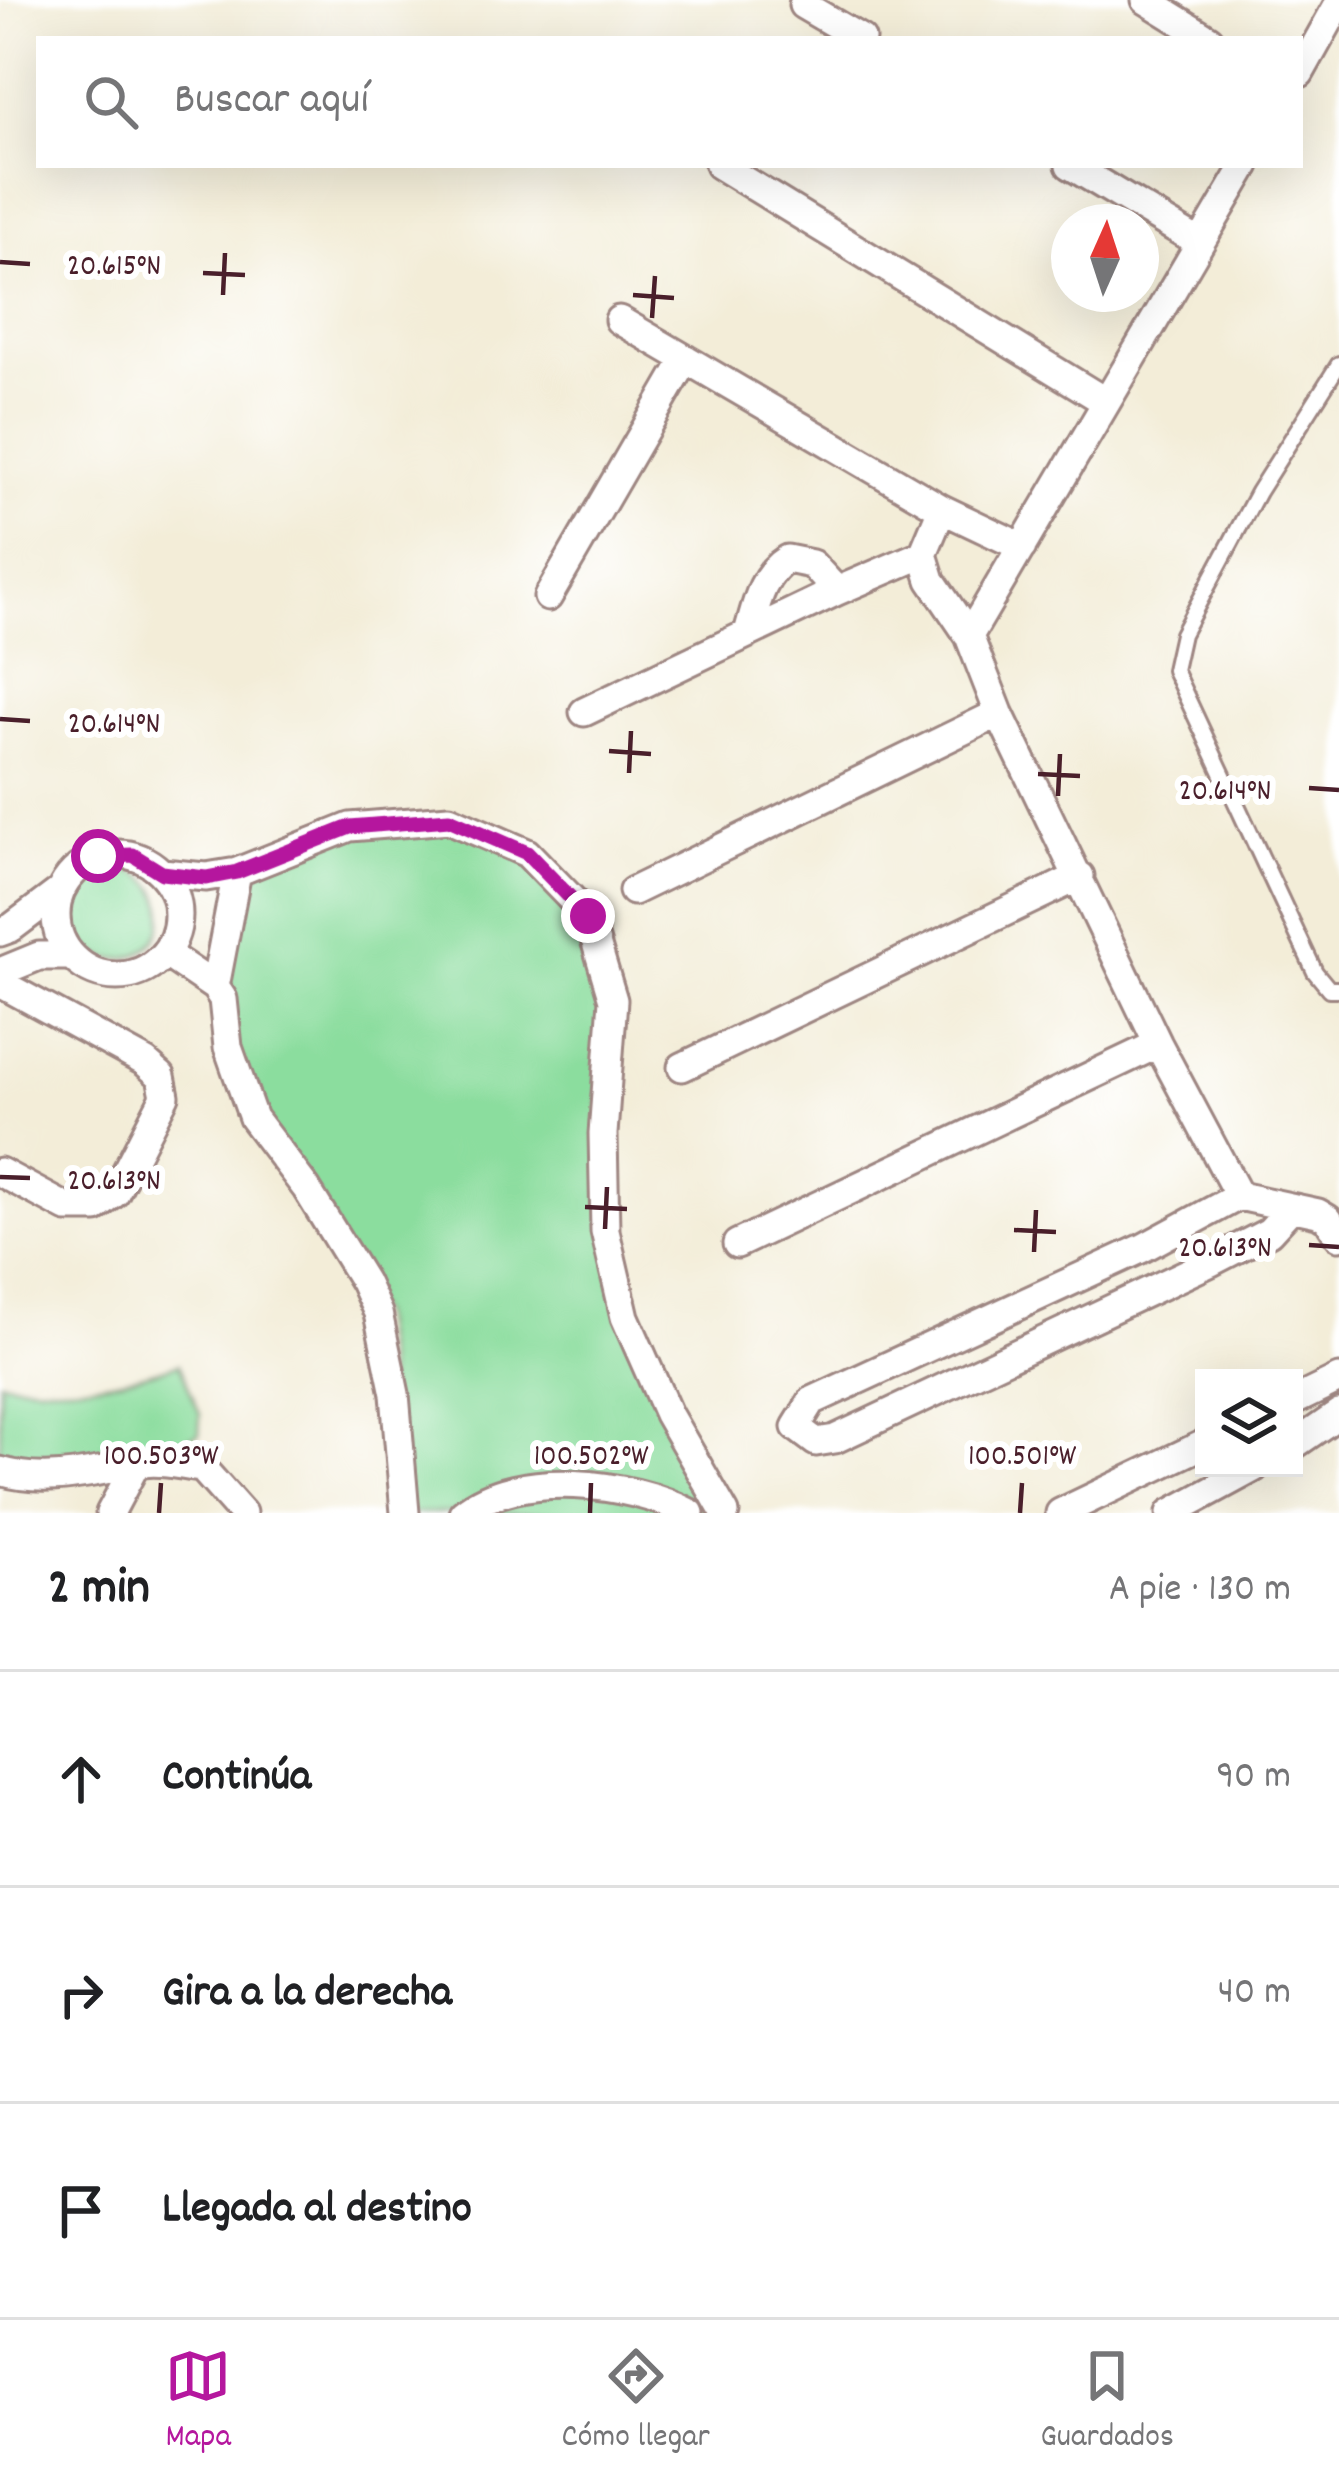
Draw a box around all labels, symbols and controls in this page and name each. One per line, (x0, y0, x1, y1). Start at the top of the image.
search box (36, 36, 1303, 168)
icon: search (78, 69, 144, 135)
text: Buscar aquí (174, 70, 369, 134)
north arrow (1051, 204, 1159, 312)
text: 20.615°N (67, 247, 161, 290)
text: 20.614°N (68, 705, 160, 748)
text: 20.614°N (1179, 772, 1271, 815)
route start (71, 829, 125, 883)
route end (561, 889, 615, 943)
text: 20.613°N (67, 1162, 161, 1205)
text: 20.613°N (1178, 1229, 1272, 1272)
map controls (1195, 1369, 1303, 1477)
button: layers (1195, 1369, 1303, 1477)
text: 100.503°W (104, 1437, 219, 1480)
text: 100.502°W (534, 1437, 649, 1480)
text: 100.501°W (968, 1437, 1077, 1480)
text: 2 min (48, 1555, 150, 1627)
text: A pie · 130 m (1109, 1564, 1291, 1619)
icon: ahead (48, 1746, 114, 1812)
text: Continúa (162, 1747, 311, 1811)
text: 90 m (1216, 1751, 1291, 1806)
icon: right (48, 1962, 114, 2028)
text: Gira a la derecha (162, 1963, 452, 2027)
text: 40 m (1218, 1967, 1291, 2022)
icon: arrive (48, 2178, 114, 2244)
text: Llegada al destino (162, 2179, 472, 2243)
tab: Mapa (165, 2343, 231, 2462)
tab: Cómo llegar (562, 2343, 710, 2462)
tab: Guardados (1040, 2343, 1174, 2462)

